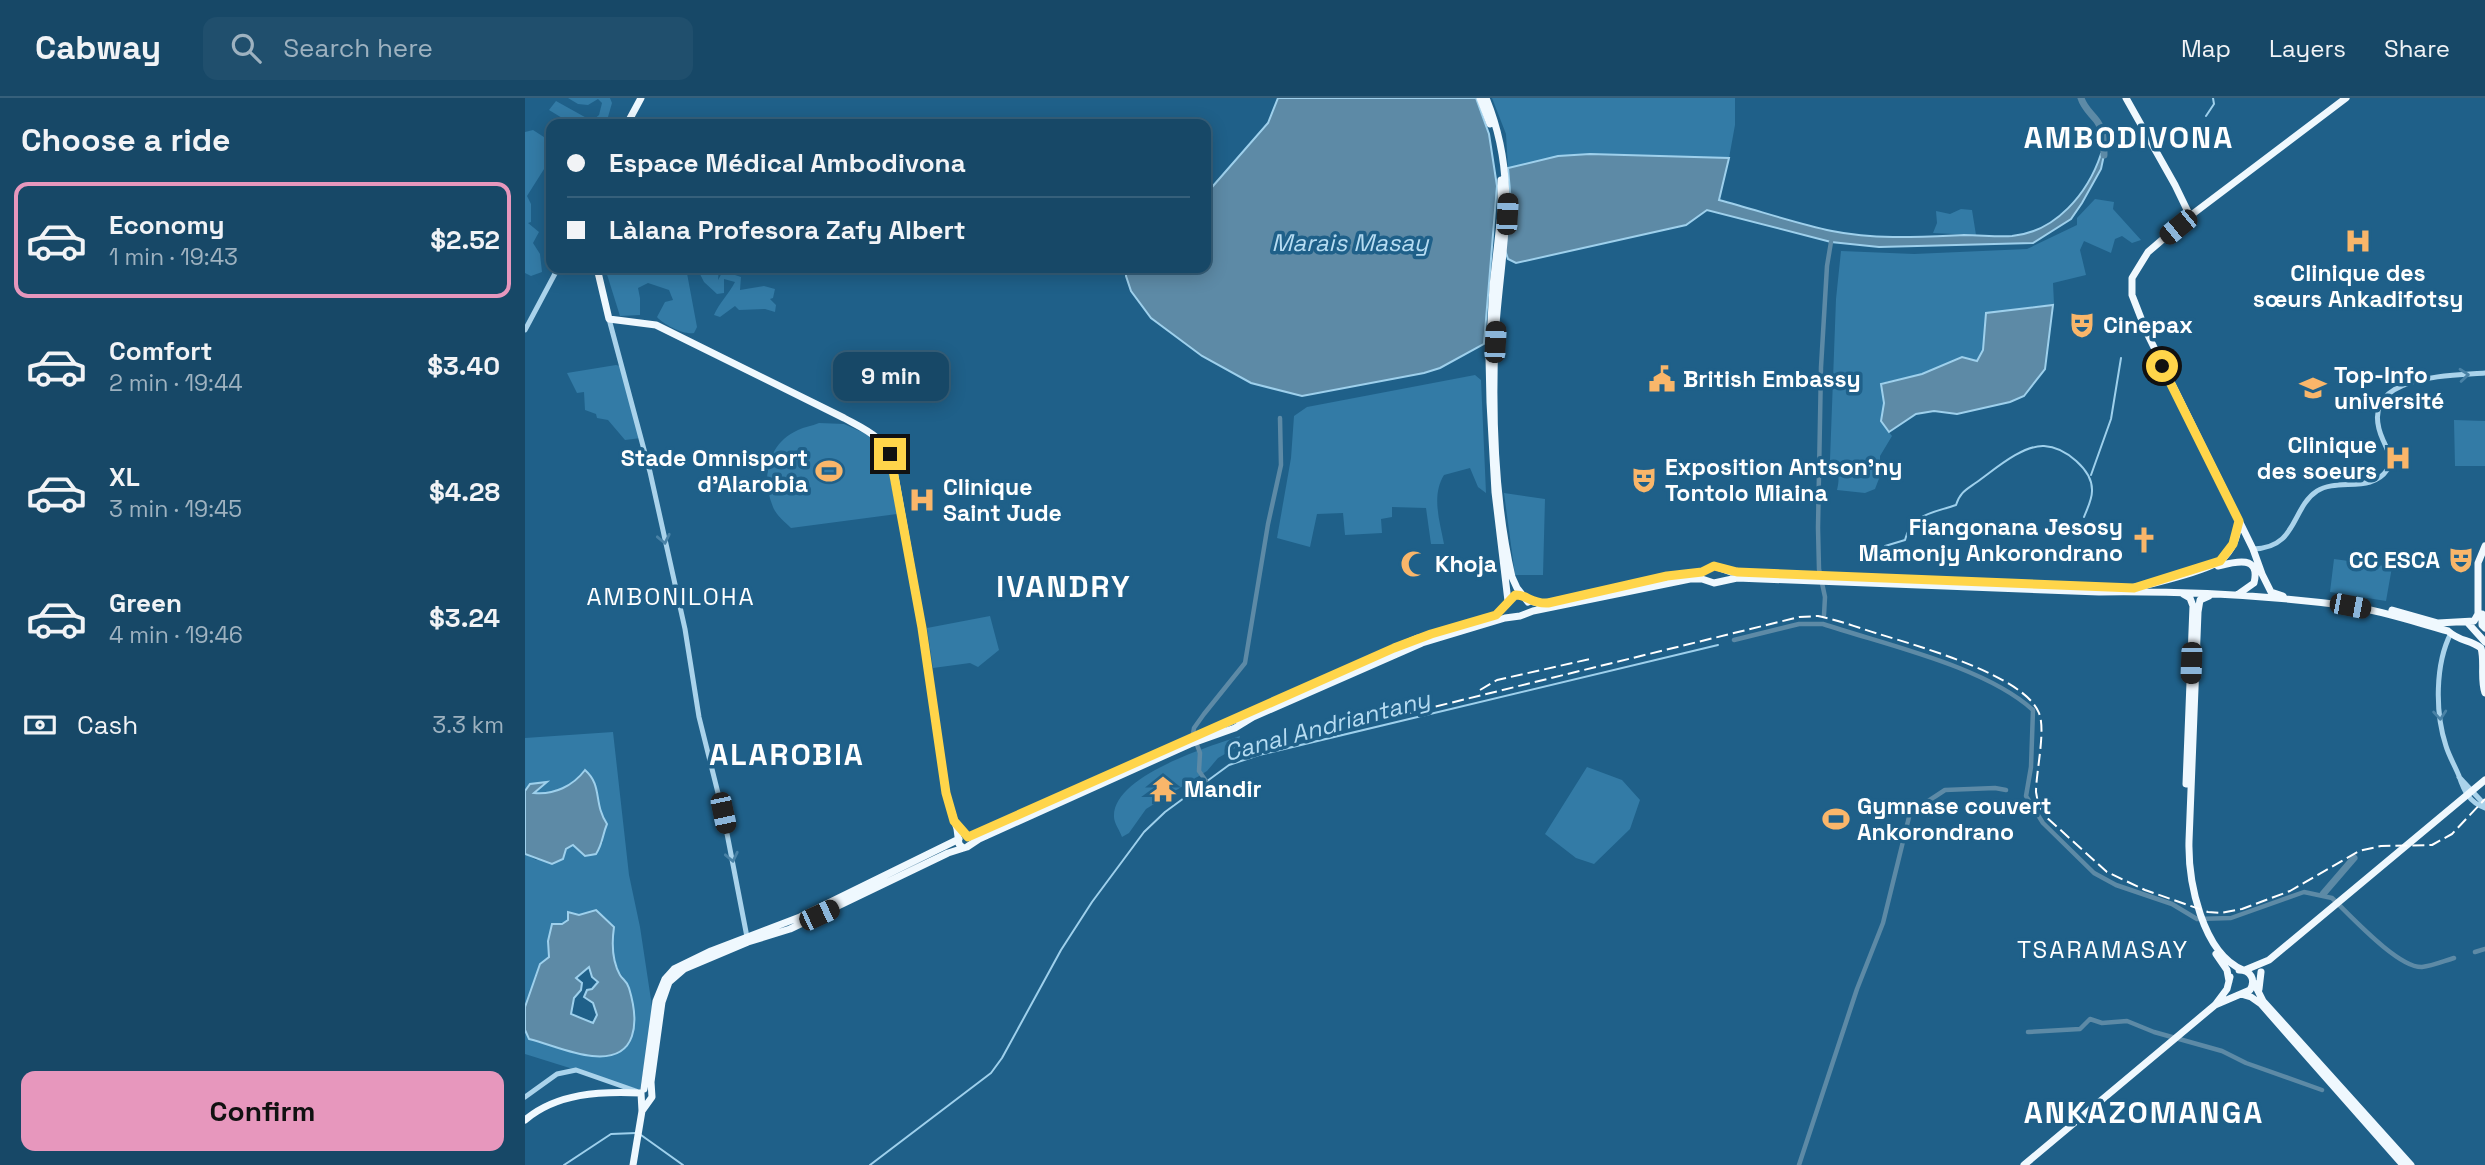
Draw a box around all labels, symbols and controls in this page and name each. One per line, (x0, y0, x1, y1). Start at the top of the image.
search box (203, 17, 693, 80)
text: Cabway (35, 27, 161, 69)
icon: search (227, 29, 265, 67)
text: Search here (283, 31, 433, 65)
text: Map (2181, 33, 2231, 64)
text: Layers (2269, 33, 2346, 64)
text: Share (2384, 33, 2450, 64)
district label: AMBODIVONA (2024, 118, 2234, 157)
text: Choose a ride (21, 120, 231, 160)
text: Espace Médical Ambodivona (609, 146, 966, 180)
car (1496, 192, 1519, 236)
car (2156, 206, 2201, 248)
text: Economy (109, 208, 225, 242)
icon: car (25, 209, 88, 272)
text: Làlana Profesora Zafy Albert (609, 213, 966, 247)
text: $2.52 (430, 223, 500, 257)
hospital icon: Clinique des sœurs Ankadifotsy (2343, 226, 2373, 256)
water label: Marais Masay (1272, 227, 1430, 258)
text: 1 min · 19:43 (109, 242, 238, 272)
place label: Clinique des sœurs Ankadifotsy (2253, 258, 2463, 314)
theatre icon: Cinepax (2067, 310, 2097, 340)
place label: Cinepax (2103, 310, 2193, 340)
car (1484, 320, 1507, 364)
text: Comfort (109, 334, 212, 368)
icon: car (25, 335, 88, 398)
text: $3.40 (427, 349, 500, 383)
route start (2146, 350, 2178, 382)
callout: 9 min (832, 352, 948, 402)
place label: Top-Info université (2334, 360, 2444, 416)
text: 9 min (861, 361, 921, 391)
public building icon: British Embassy (1647, 364, 1677, 394)
place label: British Embassy (1683, 364, 1861, 394)
text: 2 min · 19:44 (109, 368, 243, 398)
one-way arrow (2459, 368, 2470, 383)
school or university icon: Top-Info université (2298, 373, 2328, 403)
place label: Clinique des soeurs (2257, 430, 2377, 486)
route end (874, 438, 906, 470)
place label: Stade Omnisport d'Alarobia (621, 443, 808, 499)
hospital icon: Clinique des soeurs (2383, 443, 2413, 473)
place label: Exposition Antson'ny Tontolo Miaina (1665, 452, 1902, 508)
sports icon: Stade Omnisport d'Alarobia (814, 456, 844, 486)
text: XL (109, 460, 140, 494)
icon: car (25, 461, 88, 524)
theatre icon: Exposition Antson'ny Tontolo Miaina (1629, 465, 1659, 495)
place label: Clinique Saint Jude (943, 472, 1062, 528)
text: $4.28 (429, 475, 500, 509)
hospital icon: Clinique Saint Jude (907, 485, 937, 515)
text: 3 min · 19:45 (109, 494, 242, 524)
place label: Fiangonana Jesosy Mamonjy Ankorondrano (1859, 512, 2123, 568)
church icon: Fiangonana Jesosy Mamonjy Ankorondrano (2129, 525, 2159, 555)
one-way arrow (655, 533, 670, 545)
place label: CC ESCA (2349, 545, 2440, 575)
theatre icon: CC ESCA (2446, 545, 2476, 575)
mosque icon: Khoja (1399, 549, 1429, 579)
place label: Khoja (1435, 549, 1497, 579)
district label: IVANDRY (996, 567, 1132, 606)
district label: AMBONILOHA (586, 581, 756, 612)
text: Green (109, 586, 182, 620)
icon: car (25, 587, 88, 650)
car (2328, 592, 2373, 620)
text: $3.24 (429, 601, 500, 635)
text: 4 min · 19:46 (109, 620, 243, 650)
car (2180, 642, 2203, 684)
water label: Canal Andriantany (1221, 683, 1434, 768)
icon: cash (21, 706, 59, 744)
text: Cash (77, 708, 138, 742)
one-way arrow (2433, 709, 2448, 720)
text: 3.3 km (432, 710, 504, 740)
district label: ALAROBIA (709, 735, 865, 774)
temple icon: Mandir (1148, 774, 1178, 804)
place label: Mandir (1184, 774, 1262, 804)
car (709, 790, 738, 836)
place label: Gymnase couvert Ankorondrano (1857, 791, 2051, 847)
sports icon: Gymnase couvert Ankorondrano (1821, 804, 1851, 834)
one-way arrow (723, 851, 738, 863)
car (796, 897, 843, 933)
district label: TSARAMASAY (2017, 934, 2189, 965)
button: Confirm (21, 1071, 504, 1151)
district label: ANKAZOMANGA (2024, 1093, 2264, 1132)

